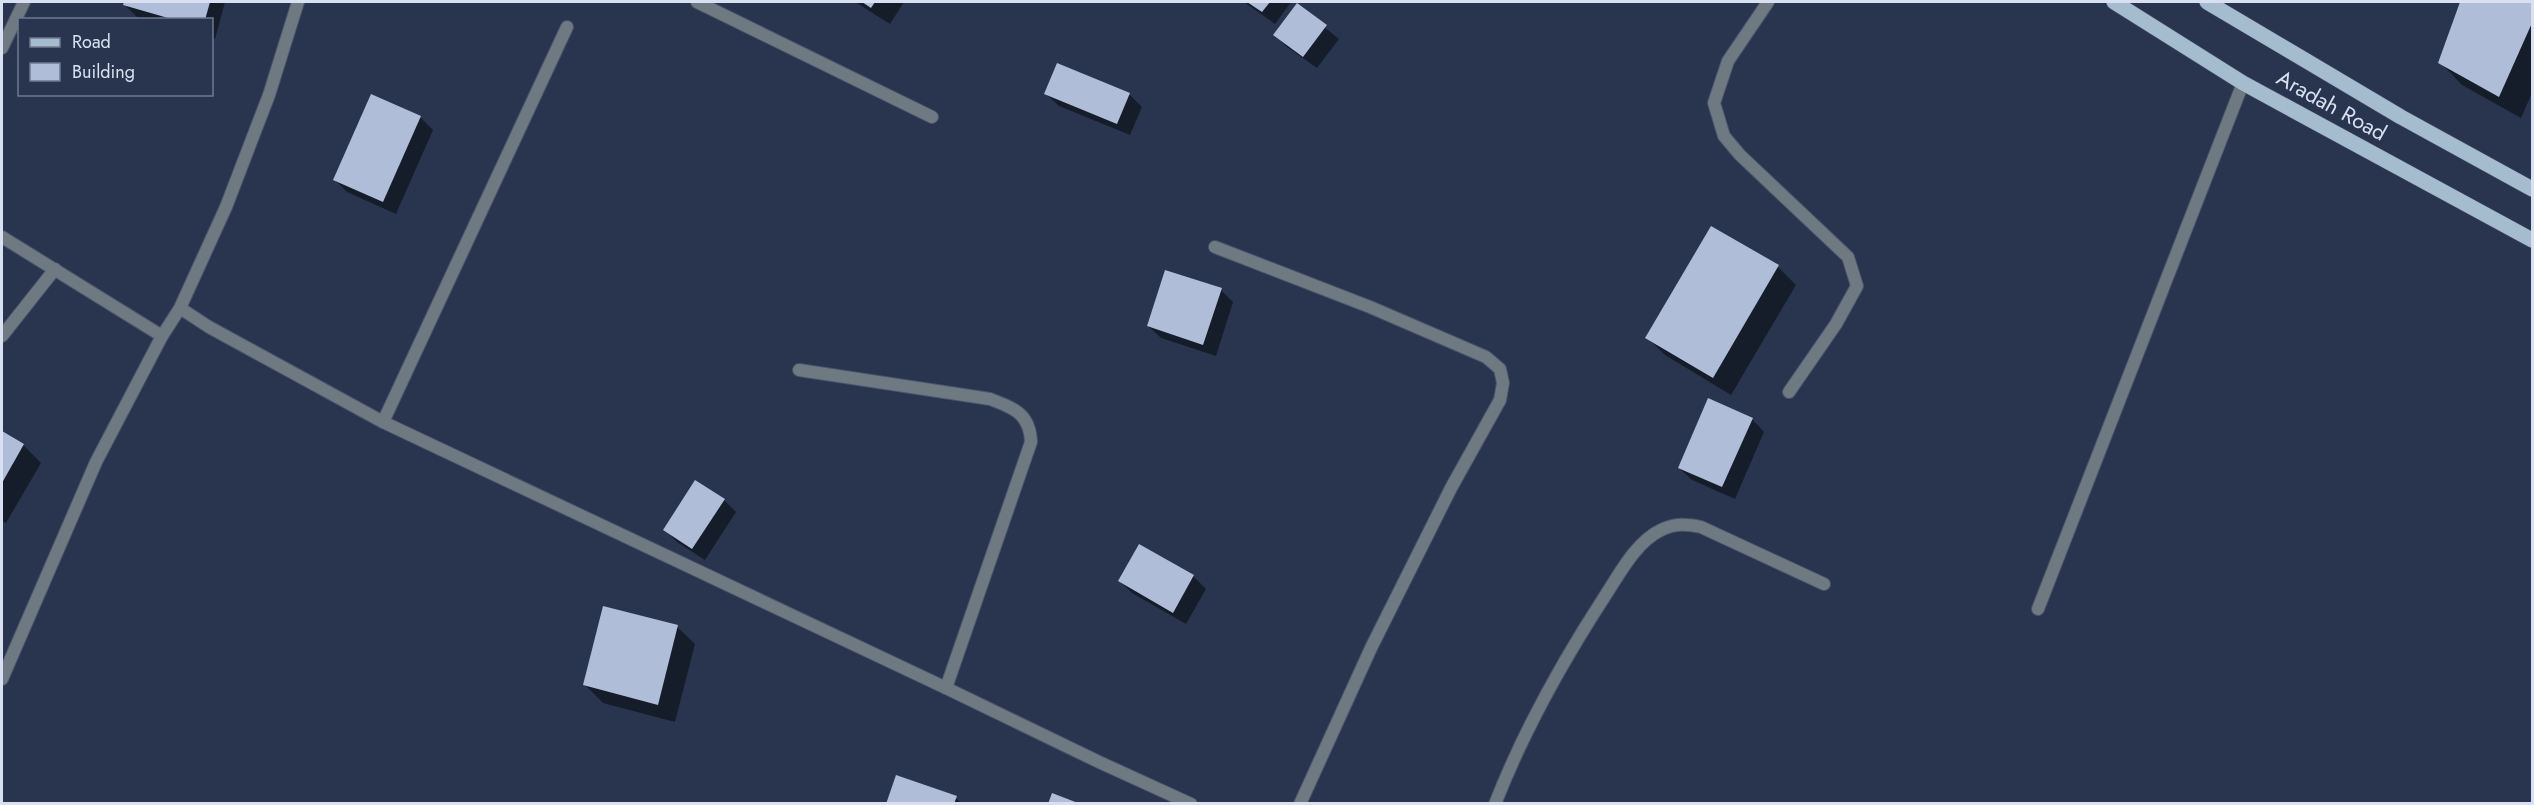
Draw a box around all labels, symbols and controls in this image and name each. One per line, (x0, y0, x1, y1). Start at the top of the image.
legend (18, 18, 213, 96)
text: Road (72, 29, 111, 55)
text: Building (72, 59, 135, 85)
street label: Aradah Road (2271, 62, 2393, 148)

